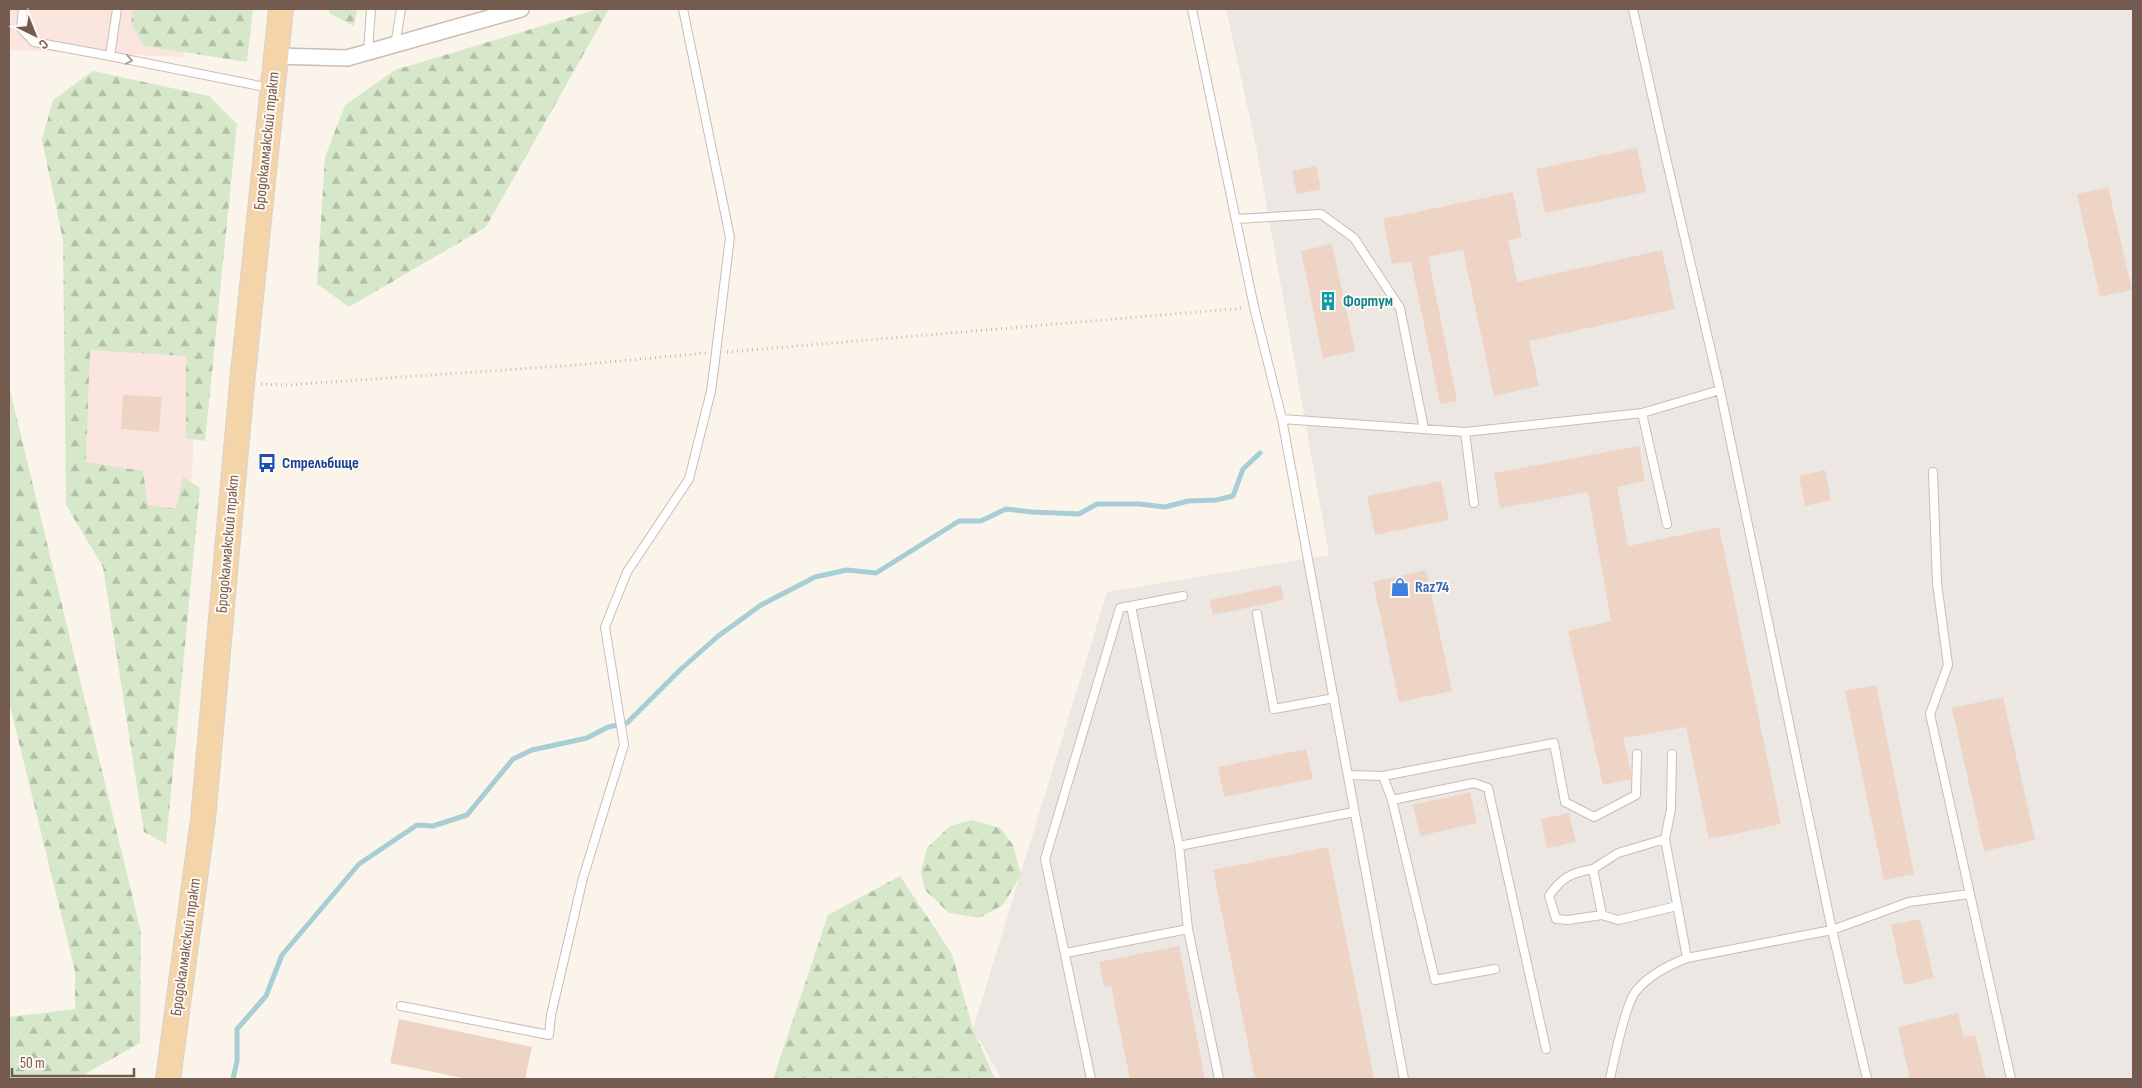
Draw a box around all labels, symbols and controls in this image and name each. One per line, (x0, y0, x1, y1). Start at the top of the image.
north arrow (10, 10, 60, 60)
text: С (35, 35, 52, 53)
one-way arrow (124, 54, 133, 64)
street label: Бродокалмакский тракт (250, 71, 284, 211)
building icon: Фортум (1317, 290, 1339, 312)
place label: Фортум (1343, 292, 1393, 311)
bus stop icon: Стрельбище (256, 452, 278, 474)
place label: Стрельбище (282, 454, 359, 473)
street label: Бродокалмакский тракт (212, 474, 244, 614)
shop icon: Raz74 (1389, 576, 1411, 598)
place label: Raz74 (1415, 578, 1450, 597)
street label: Бродокалмакский тракт (167, 877, 205, 1017)
scale bar (12, 1046, 135, 1078)
text: 50 m (20, 1054, 45, 1073)

